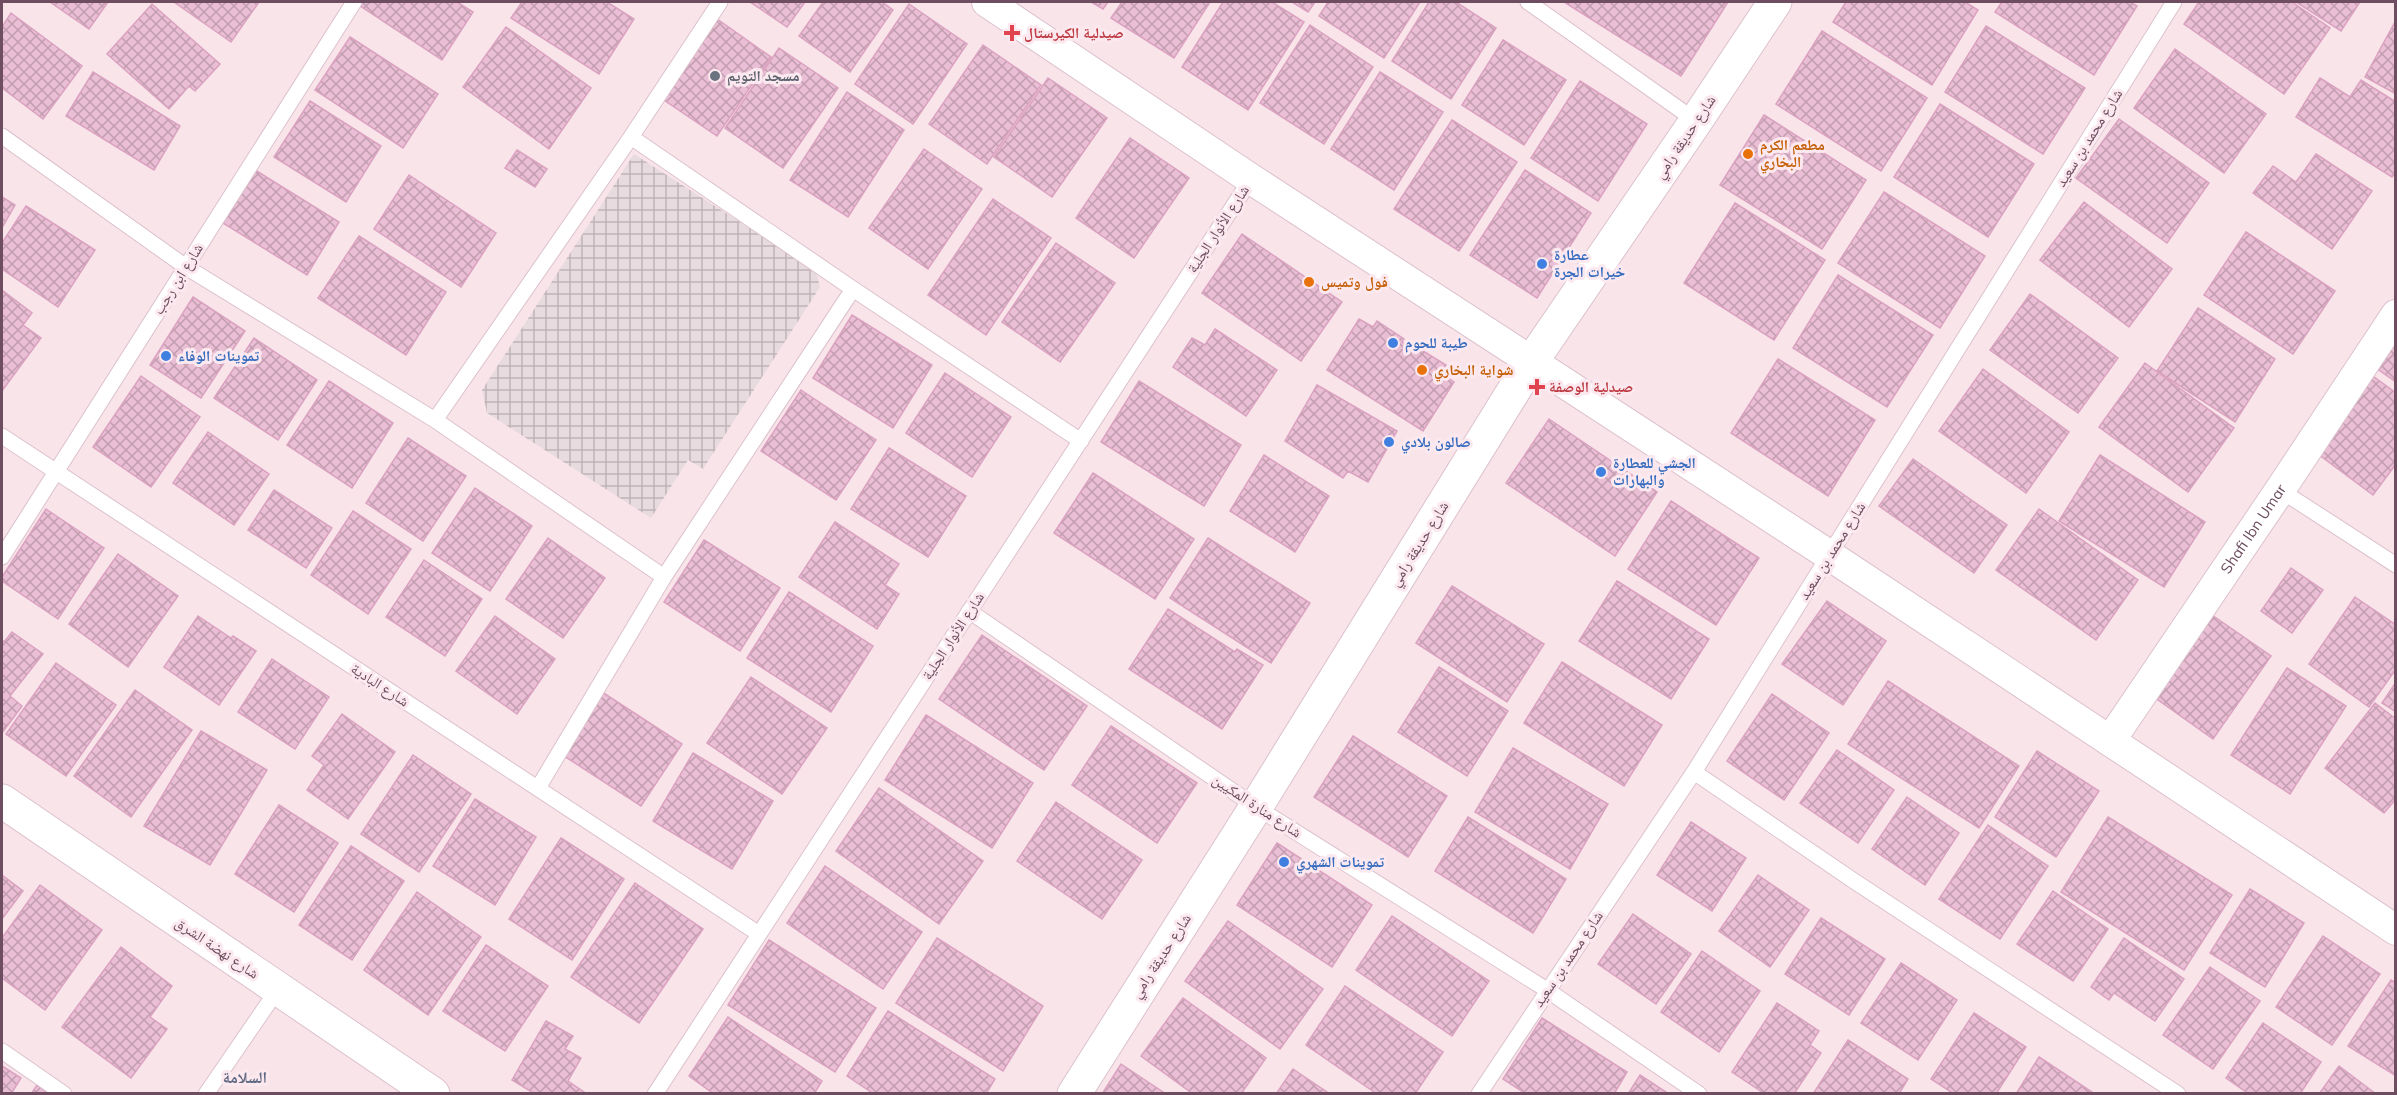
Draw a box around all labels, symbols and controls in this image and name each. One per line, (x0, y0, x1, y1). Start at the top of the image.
place label: صيدلية الكيرستال (1024, 23, 1124, 42)
marker: صيدلية الكيرستال (1005, 26, 1019, 40)
place label: مسجد التويم (727, 66, 800, 86)
marker: مسجد التويم (708, 69, 722, 83)
street label: شارع محمد بن سعيد (2051, 85, 2127, 191)
street label: شارع حديقة رامي (1650, 91, 1722, 184)
place label: مطعم الكرم البخاري (1760, 135, 1825, 174)
marker: مطعم الكرم البخاري (1741, 147, 1755, 161)
street label: شارع الأنوار الجلية (1182, 181, 1254, 277)
street label: شارع ابن رجب (148, 240, 208, 318)
place label: عطارة خيرات الجرة (1554, 245, 1625, 281)
marker: عطارة خيرات الجرة (1535, 257, 1549, 271)
place label: فول وتميس (1321, 272, 1388, 291)
marker: فول وتميس (1302, 275, 1316, 289)
place label: طيبة للحوم (1405, 333, 1468, 353)
marker: طيبة للحوم (1386, 336, 1400, 350)
place label: تموينات الوفاء (178, 346, 259, 365)
marker: تموينات الوفاء (159, 349, 173, 363)
place label: شواية البخاري (1434, 360, 1514, 382)
marker: شواية البخاري (1415, 363, 1429, 377)
place label: صيدلية الوصفة (1549, 377, 1633, 396)
marker: صيدلية الوصفة (1530, 380, 1544, 394)
place label: صالون بلادي (1401, 432, 1471, 454)
marker: صالون بلادي (1382, 435, 1396, 449)
place label: الجشي للعطارة والبهارات (1613, 453, 1696, 489)
marker: الجشي للعطارة والبهارات (1594, 465, 1608, 479)
street label: Shafi Ibn Umar (2216, 480, 2290, 577)
street label: شارع حديقة رامي (1385, 497, 1455, 591)
street label: شارع محمد بن سعيد (1794, 498, 1870, 604)
street label: شارع الأنوار الجلية (917, 588, 989, 684)
street label: شارع البادية (347, 659, 413, 711)
street label: شارع منارة المكيين (1208, 770, 1306, 842)
place label: تموينات الشهري (1296, 852, 1384, 874)
marker: تموينات الشهري (1277, 855, 1291, 869)
street label: شارع محمد بن سعيد (1528, 907, 1608, 1011)
street label: شارع حديقة رامي (1126, 910, 1197, 1003)
street label: شارع نهضة الشرق (171, 913, 263, 984)
district label: السلامة (223, 1067, 267, 1087)

